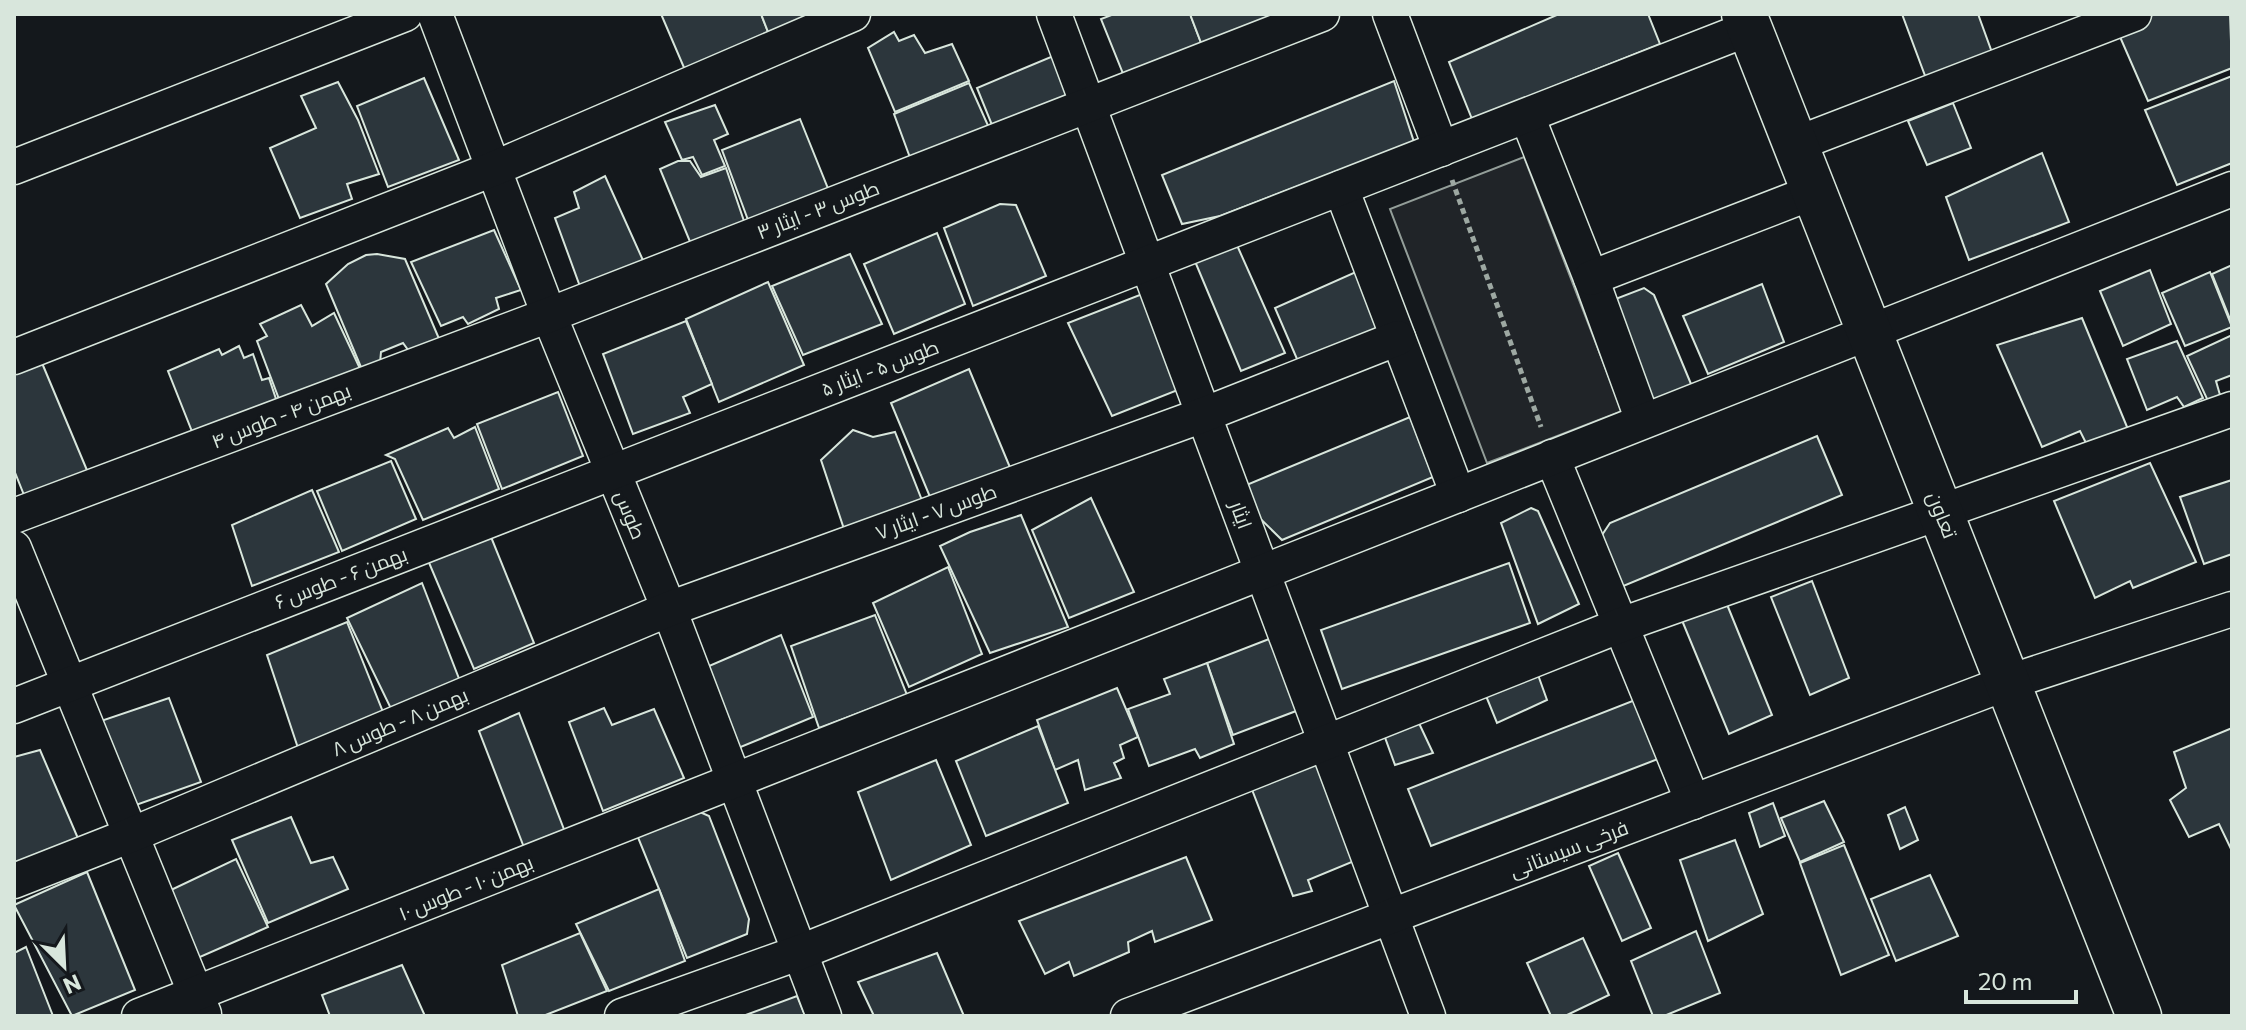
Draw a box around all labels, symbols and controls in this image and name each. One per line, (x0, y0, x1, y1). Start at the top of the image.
street label: طوس ۳ - ایثار ۳ (753, 175, 883, 245)
street label: طوس ۵ - ایثار ۵ (817, 334, 943, 402)
street label: بهمن ۴ - طوس ۴ (208, 378, 354, 454)
street label: طوس ۷ - ایثار ۷ (872, 478, 1000, 546)
street label: طوس (608, 487, 652, 543)
street label: تعاون (1921, 488, 1963, 543)
street label: ایثار (1225, 497, 1258, 532)
street label: بهمن ۶ - طوس ۶ (271, 541, 411, 615)
street label: بهمن ۸ - طوس ۸ (328, 682, 472, 762)
street label: فرخی سیستانی (1506, 814, 1632, 884)
street label: بهمن ۱۰ - طوس ۱۰ (395, 849, 537, 927)
north arrow (24, 926, 104, 1006)
scale bar (1966, 954, 2076, 1004)
text: 20 m (1978, 966, 2032, 995)
text: N (59, 969, 85, 1000)

